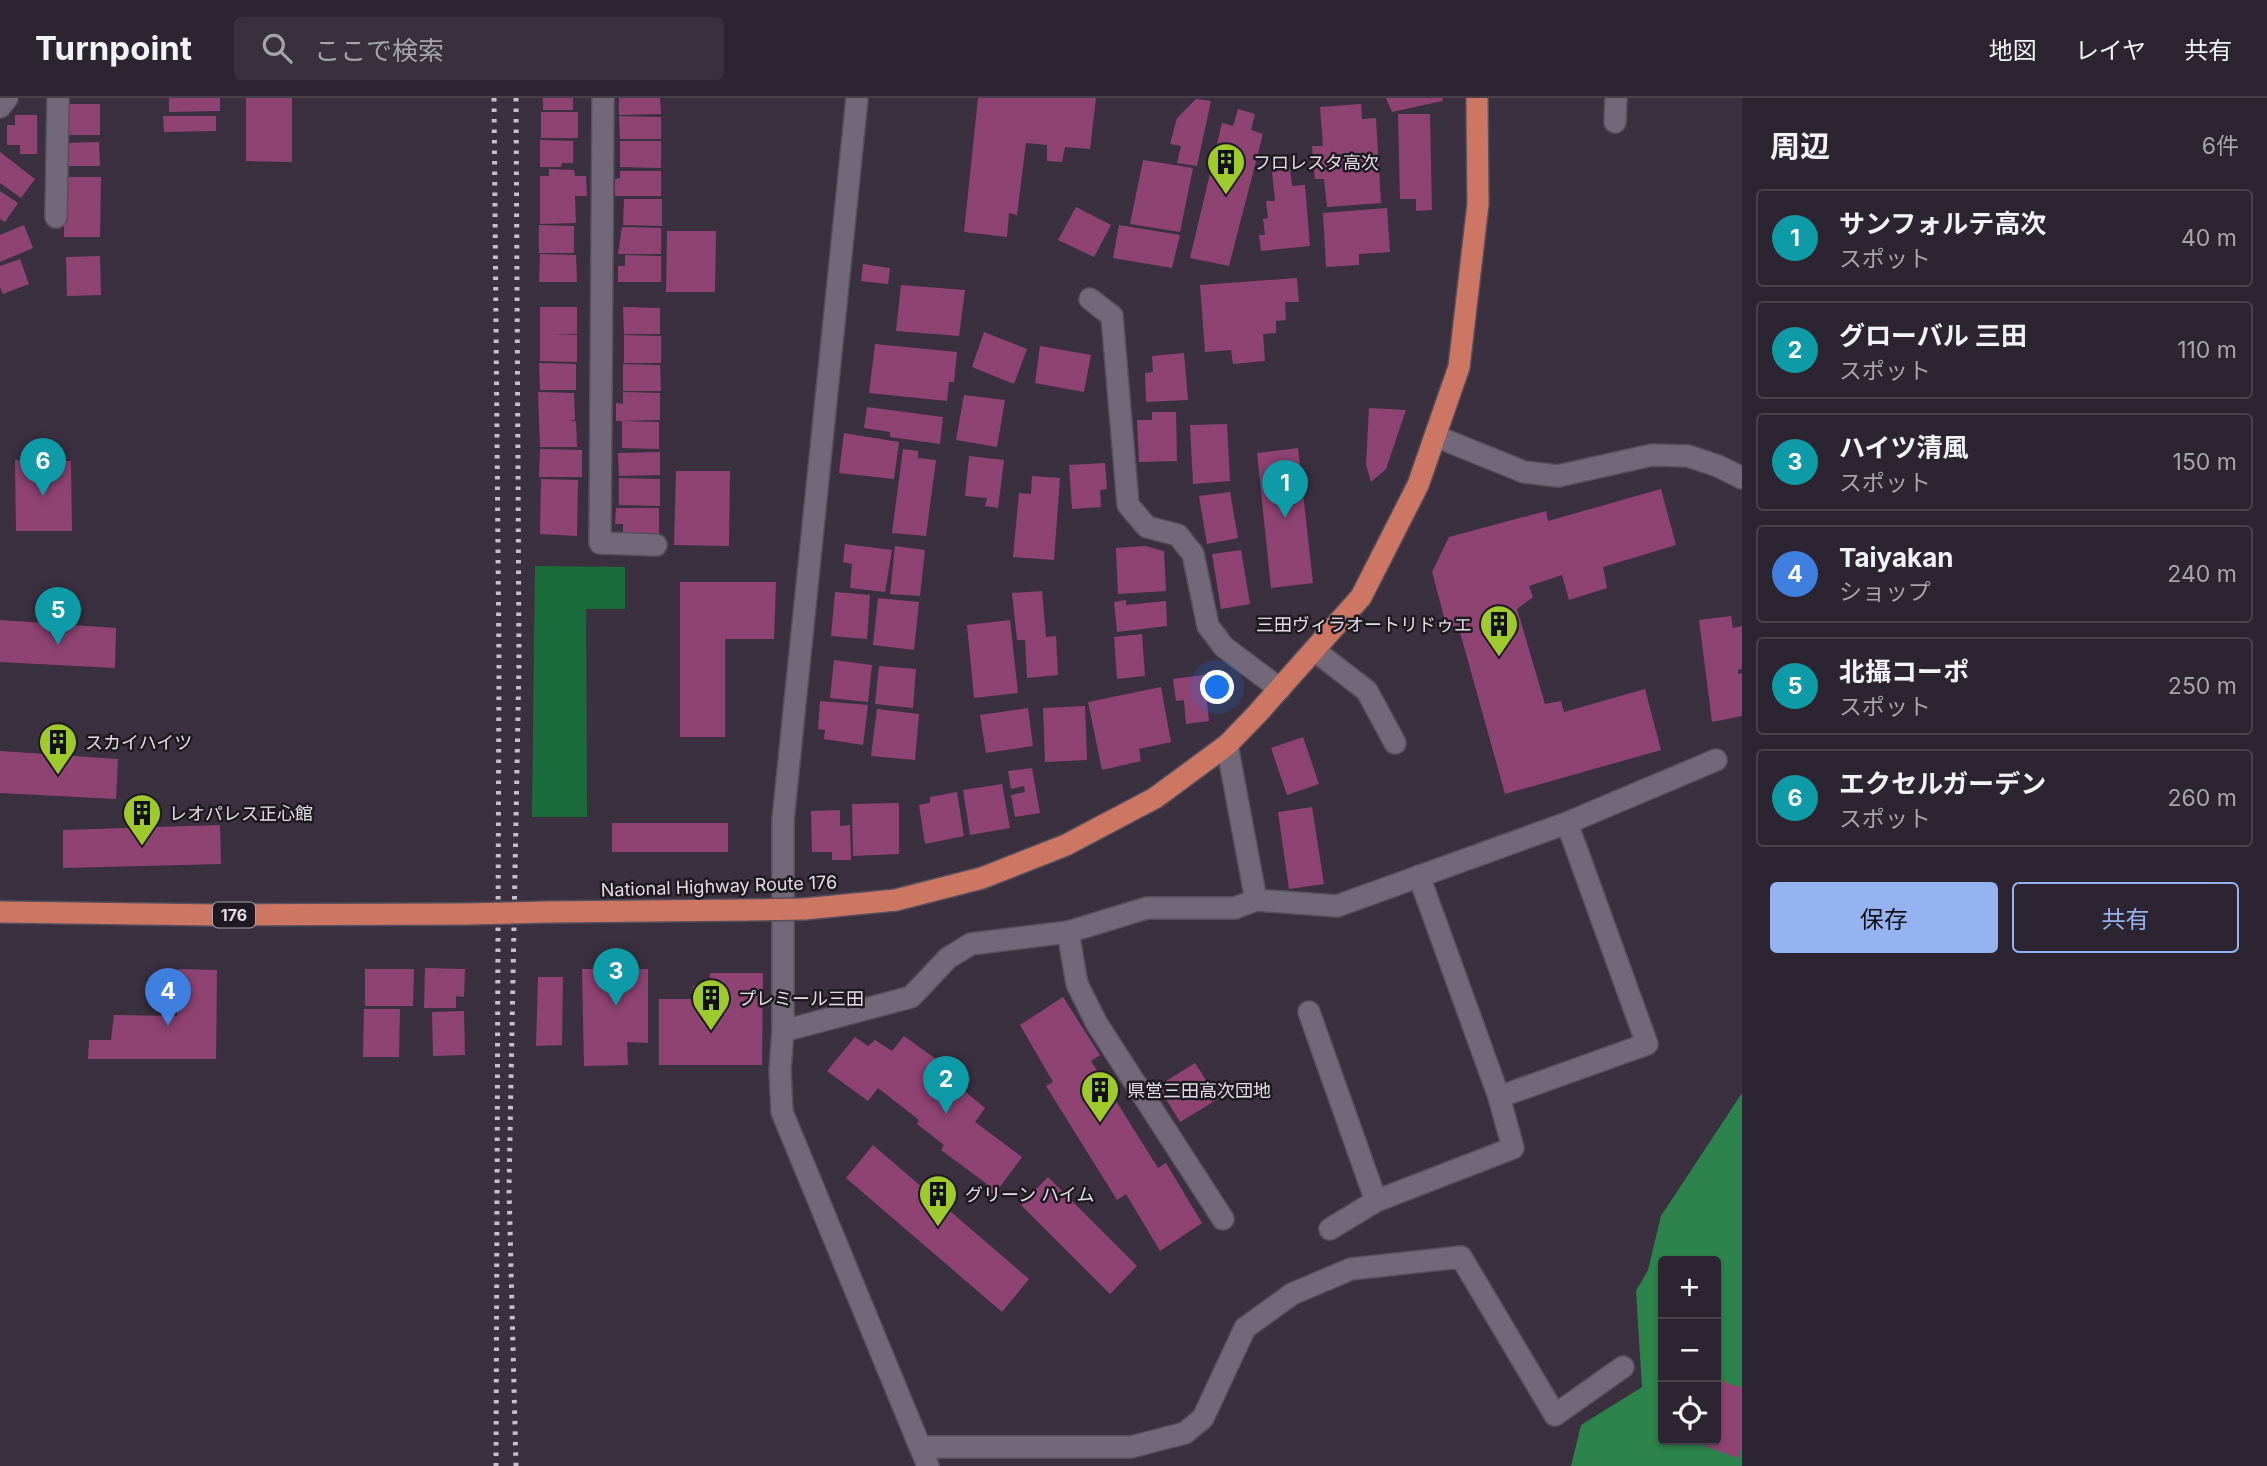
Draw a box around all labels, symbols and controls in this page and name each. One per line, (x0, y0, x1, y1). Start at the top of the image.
search box (234, 17, 724, 80)
text: Turnpoint (35, 28, 192, 68)
icon: search (258, 29, 296, 67)
text: ここで検索 (314, 35, 444, 66)
text: 地図 (1989, 36, 2037, 65)
text: レイヤ (2075, 36, 2146, 65)
text: 共有 (2184, 36, 2232, 65)
text: 周辺 (1770, 128, 1830, 164)
text: 6件 (2202, 132, 2239, 160)
building icon: フロレスタ高次 (1205, 141, 1247, 196)
place label: フロレスタ高次 (1253, 152, 1379, 173)
text: サンフォルテ高次 (1839, 208, 2046, 239)
text: 1 (1790, 224, 1800, 252)
text: 40 m (2181, 224, 2237, 252)
text: スポット (1839, 245, 1931, 273)
text: グローバル 三田 (1839, 320, 2027, 351)
text: 2 (1788, 336, 1802, 364)
text: 110 m (2177, 336, 2237, 364)
text: スポット (1839, 357, 1931, 385)
text: ハイツ清風 (1839, 432, 1968, 463)
pin: 6 (20, 438, 66, 496)
text: 3 (1788, 448, 1802, 476)
text: 150 m (2173, 448, 2237, 476)
pin: 1 (1262, 460, 1308, 518)
text: スポット (1839, 469, 1931, 497)
text: Taiyakan (1839, 542, 1953, 573)
text: 4 (1787, 560, 1803, 588)
text: 240 m (2167, 560, 2237, 588)
text: ショップ (1839, 578, 1931, 606)
pin: 5 (35, 587, 81, 645)
building icon: 三田ヴィラオートリドゥエ (1478, 603, 1520, 658)
place label: 三田ヴィラオートリドゥエ (1256, 614, 1472, 635)
text: 北攝コーポ (1839, 656, 1969, 687)
your location (1200, 670, 1234, 704)
text: 5 (1788, 672, 1802, 700)
text: 250 m (2168, 672, 2237, 700)
text: スポット (1839, 693, 1931, 721)
building icon: スカイハイツ (37, 721, 79, 776)
place label: スカイハイツ (85, 732, 192, 753)
text: エクセルガーデン (1839, 768, 2046, 799)
text: 6 (1788, 784, 1802, 812)
text: 260 m (2168, 784, 2237, 812)
building icon: レオパレス正心館 (121, 792, 163, 847)
place label: レオパレス正心館 (169, 803, 313, 824)
text: スポット (1839, 805, 1931, 833)
street label: National Highway Route 176 (600, 871, 838, 901)
button: 保存 (1770, 882, 1998, 953)
button: 共有 (2012, 882, 2239, 953)
road number: 176 (213, 902, 255, 928)
pin: 3 (593, 948, 639, 1006)
pin: 4 (145, 968, 191, 1026)
building icon: プレミール三田 (690, 977, 732, 1032)
place label: プレミール三田 (738, 988, 864, 1009)
pin: 2 (923, 1056, 969, 1114)
building icon: 県営三田高次団地 (1079, 1069, 1121, 1124)
place label: 県営三田高次団地 (1127, 1080, 1271, 1101)
building icon: グリーン ハイム (917, 1173, 959, 1228)
place label: グリーン ハイム (965, 1184, 1094, 1205)
map controls (1658, 1256, 1721, 1445)
button: + (1658, 1256, 1721, 1319)
button: − (1658, 1319, 1721, 1382)
button: locate (1658, 1382, 1721, 1445)

